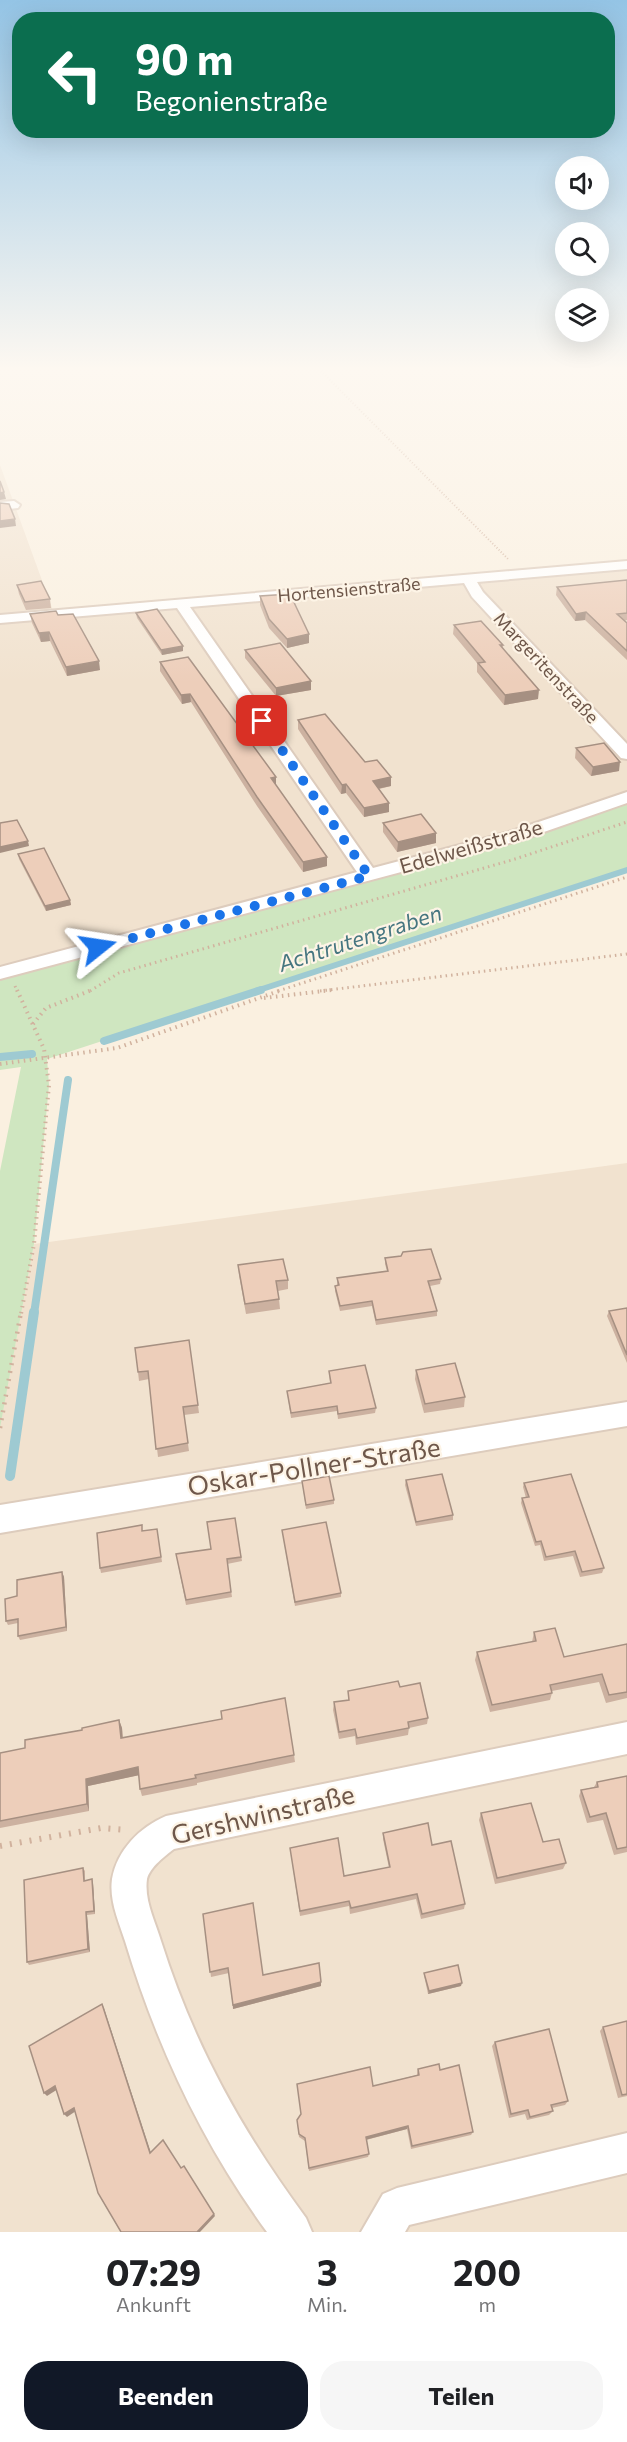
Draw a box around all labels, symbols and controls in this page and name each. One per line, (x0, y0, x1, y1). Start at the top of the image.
text: 90 m (135, 32, 234, 84)
icon: left (36, 36, 114, 114)
text: Begonienstraße (135, 84, 328, 117)
map controls (555, 156, 609, 342)
button: sound (555, 156, 609, 210)
button: search (555, 222, 609, 276)
button: layers (555, 288, 609, 342)
street label: Hortensienstraße (276, 572, 421, 606)
street label: Margeritenstraße (490, 607, 604, 727)
pin (236, 695, 287, 746)
icon: arrive (245, 704, 278, 737)
street label: Edelweißstraße (396, 813, 545, 878)
water label: Achtrutengraben (274, 898, 445, 977)
position arrow (66, 915, 130, 979)
street label: Oskar-Pollner-Straße (185, 1430, 442, 1501)
street label: Gershwinstraße (168, 1777, 357, 1850)
text: 07:29 (106, 2249, 201, 2293)
text: 3 (317, 2249, 338, 2293)
text: 200 (453, 2249, 521, 2293)
text: Ankunft (116, 2292, 191, 2316)
text: Min. (307, 2292, 347, 2316)
text: m (478, 2292, 496, 2316)
button: Beenden (24, 2361, 308, 2430)
button: Teilen (320, 2361, 603, 2430)

